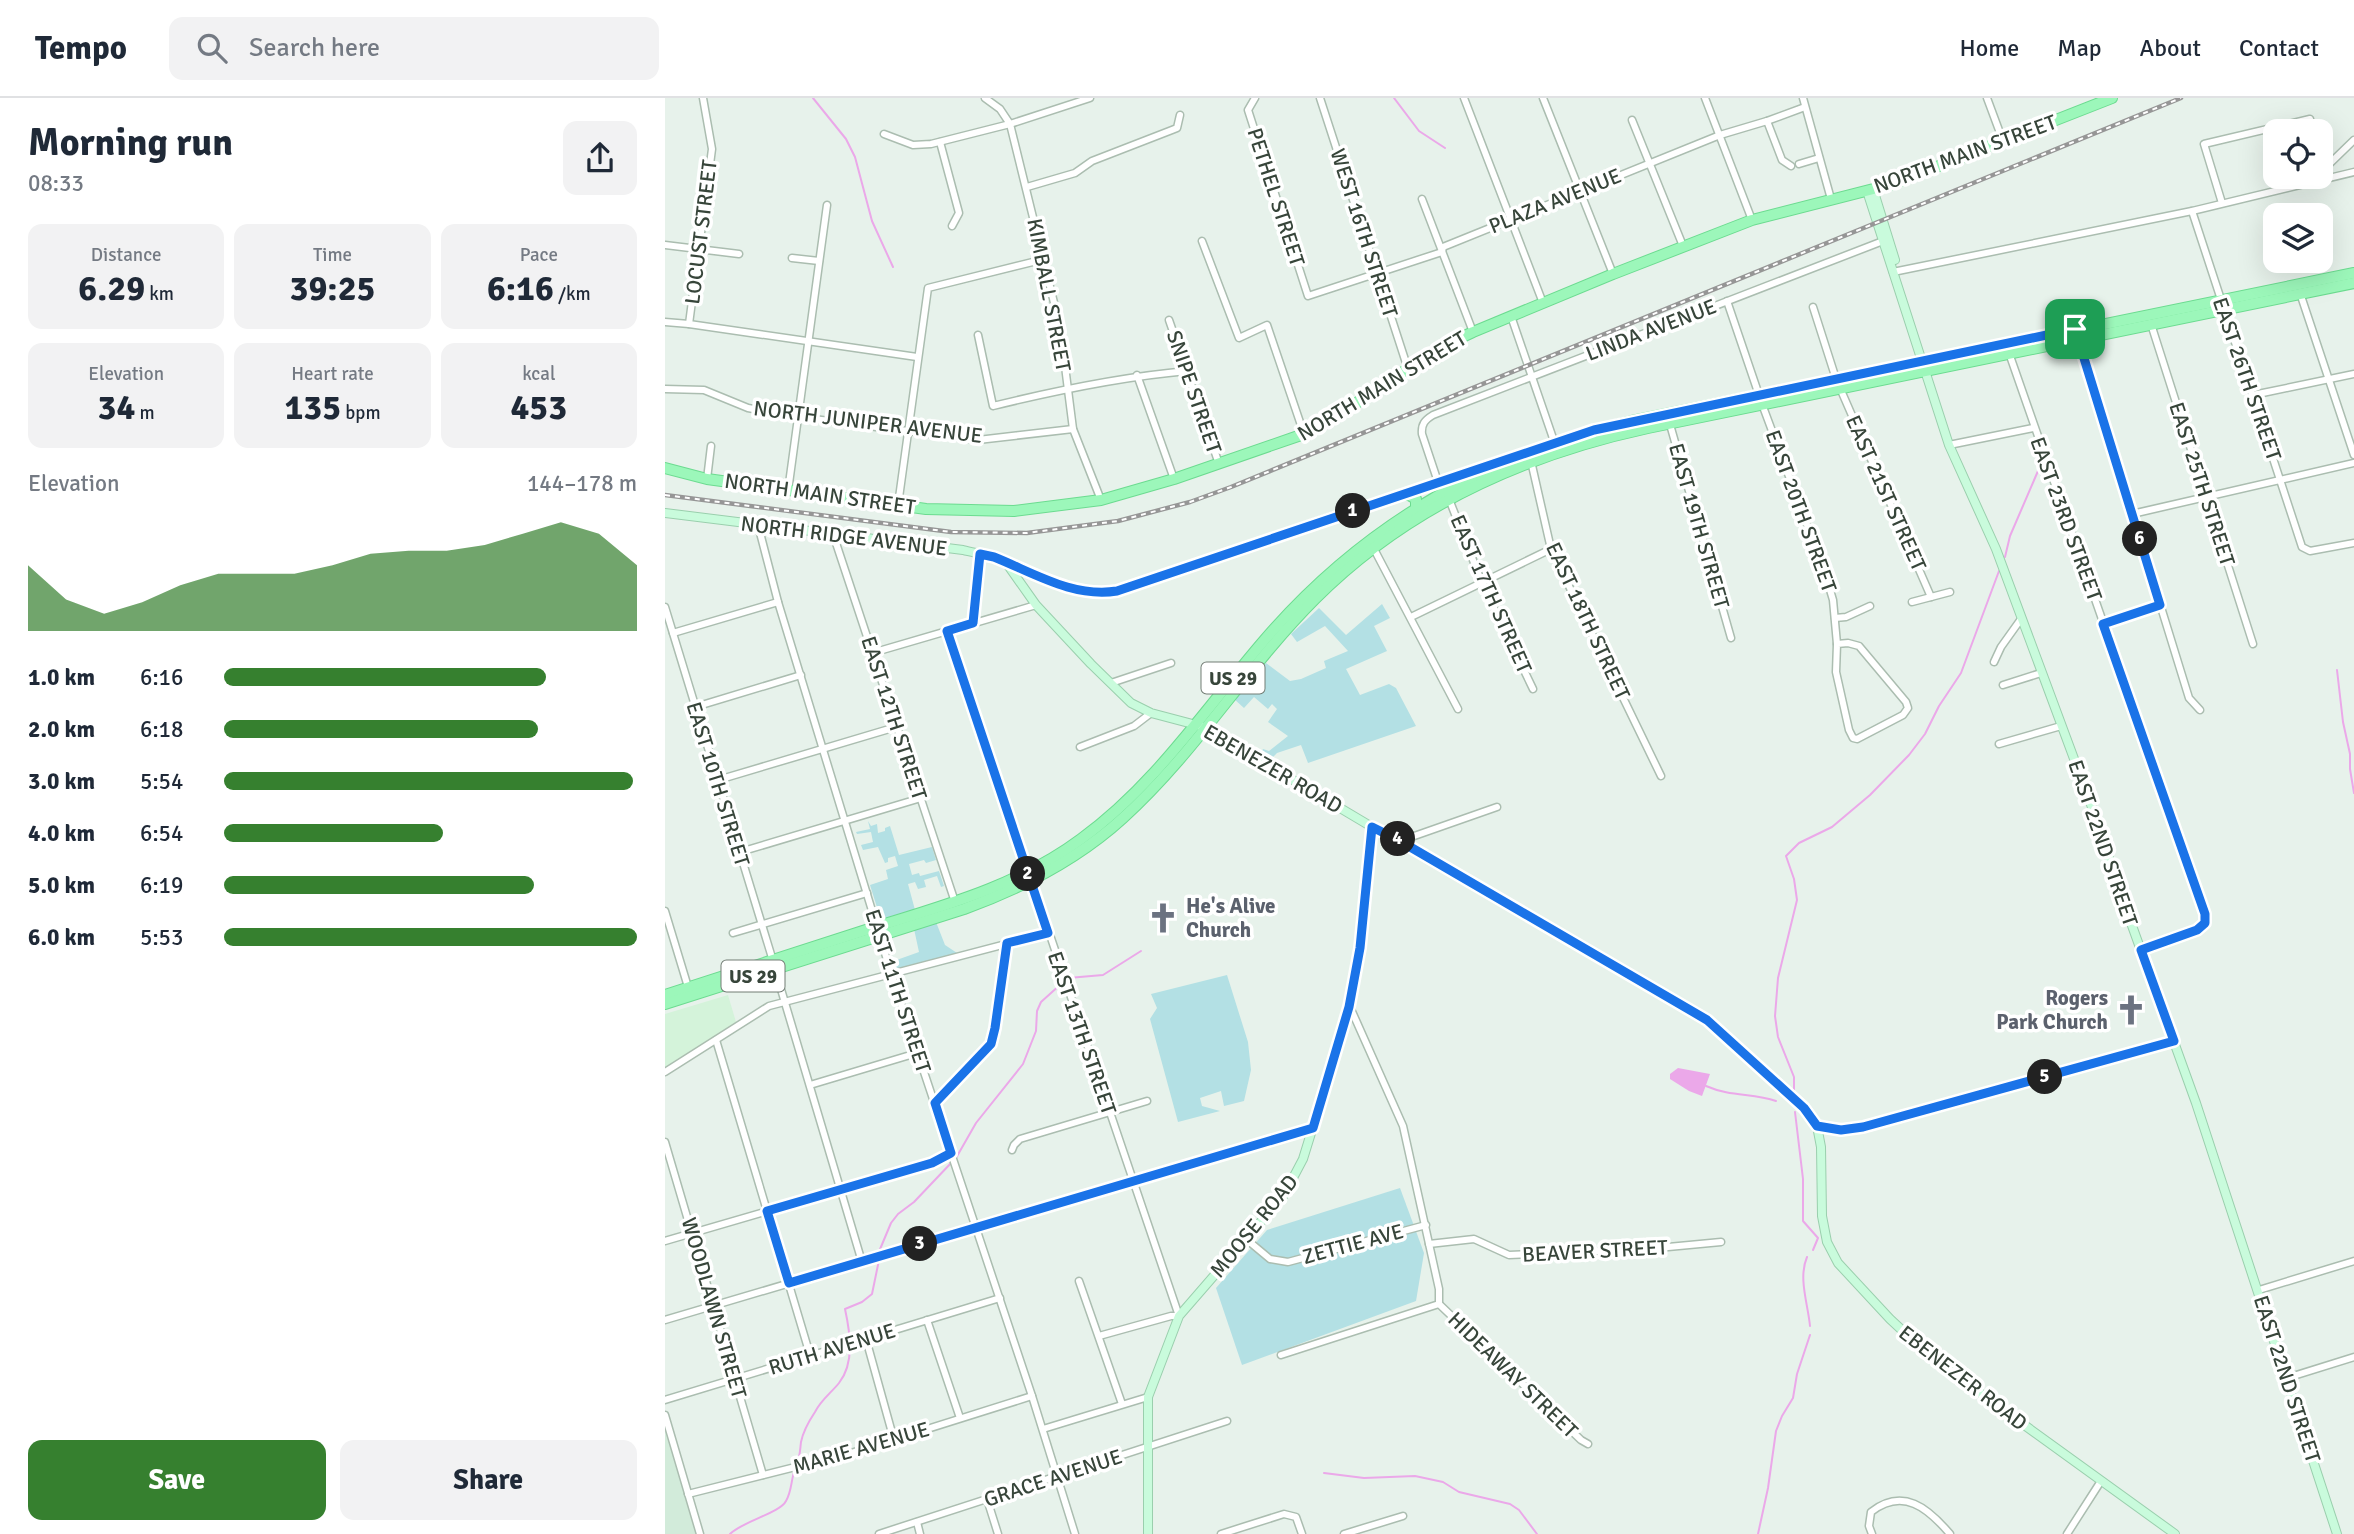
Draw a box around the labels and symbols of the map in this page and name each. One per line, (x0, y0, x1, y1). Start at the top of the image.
street label: NORTH MAIN STREET (1870, 109, 2061, 199)
street label: PETHEL STREET (1241, 125, 1311, 270)
street label: WEST 16TH STREET (1324, 145, 1404, 321)
street label: LOCUST STREET (679, 158, 723, 306)
street label: PLAZA AVENUE (1485, 163, 1625, 239)
street label: KIMBALL STREET (1021, 216, 1077, 374)
street label: LINDA AVENUE (1582, 293, 1720, 367)
street label: EAST 26TH STREET (2207, 294, 2287, 465)
pin (2045, 299, 2105, 359)
street label: NORTH MAIN STREET (1293, 325, 1472, 447)
street label: SNIPE STREET (1161, 327, 1227, 458)
street label: NORTH JUNIPER AVENUE (752, 395, 984, 449)
street label: EAST 25TH STREET (2163, 399, 2241, 570)
street label: EAST 21ST STREET (1840, 411, 1932, 575)
street label: EAST 20TH STREET (1760, 426, 1843, 596)
street label: EAST 23RD STREET (2024, 434, 2108, 605)
street label: EAST 19TH STREET (1663, 440, 1735, 612)
street label: NORTH MAIN STREET (723, 468, 918, 520)
pin: 1 (1335, 494, 1371, 528)
street label: NORTH RIDGE AVENUE (739, 510, 949, 562)
street label: EAST 17TH STREET (1444, 511, 1538, 678)
pin: 6 (2123, 522, 2157, 556)
street label: EAST 18TH STREET (1540, 538, 1636, 704)
street label: EAST 12TH STREET (855, 633, 933, 804)
road number: US 29 (1201, 663, 1265, 694)
street label: EAST 10TH STREET (681, 699, 756, 870)
street label: EBENEZER ROAD (1199, 719, 1347, 819)
street label: EAST 22ND STREET (2062, 756, 2144, 930)
pin: 4 (1381, 822, 1415, 856)
pin: 2 (1011, 856, 1045, 892)
place label: He's Alive Church (1186, 893, 1276, 943)
church icon: He's Alive Church (1146, 901, 1180, 935)
street label: EAST 11TH STREET (859, 906, 937, 1077)
street label: EAST 13TH STREET (1042, 948, 1122, 1119)
road number: US 29 (721, 960, 784, 992)
place label: Rogers Park Church (1996, 985, 2108, 1035)
church icon: Rogers Park Church (2114, 993, 2148, 1027)
pin: 5 (2027, 1060, 2063, 1094)
street label: MOOSE ROAD (1205, 1169, 1303, 1283)
street label: WOODLAWN STREET (676, 1215, 752, 1402)
street label: ZETTIE AVE (1300, 1218, 1406, 1270)
pin: 3 (903, 1226, 937, 1262)
street label: BEAVER STREET (1522, 1234, 1669, 1268)
street label: EAST 22ND STREET (2248, 1292, 2326, 1466)
street label: HIDEAWAY STREET (1443, 1306, 1584, 1444)
street label: RUTH AVENUE (765, 1317, 899, 1381)
street label: EBENEZER ROAD (1894, 1320, 2032, 1436)
street label: MARIE AVENUE (790, 1416, 932, 1480)
street label: GRACE AVENUE (981, 1443, 1125, 1513)

